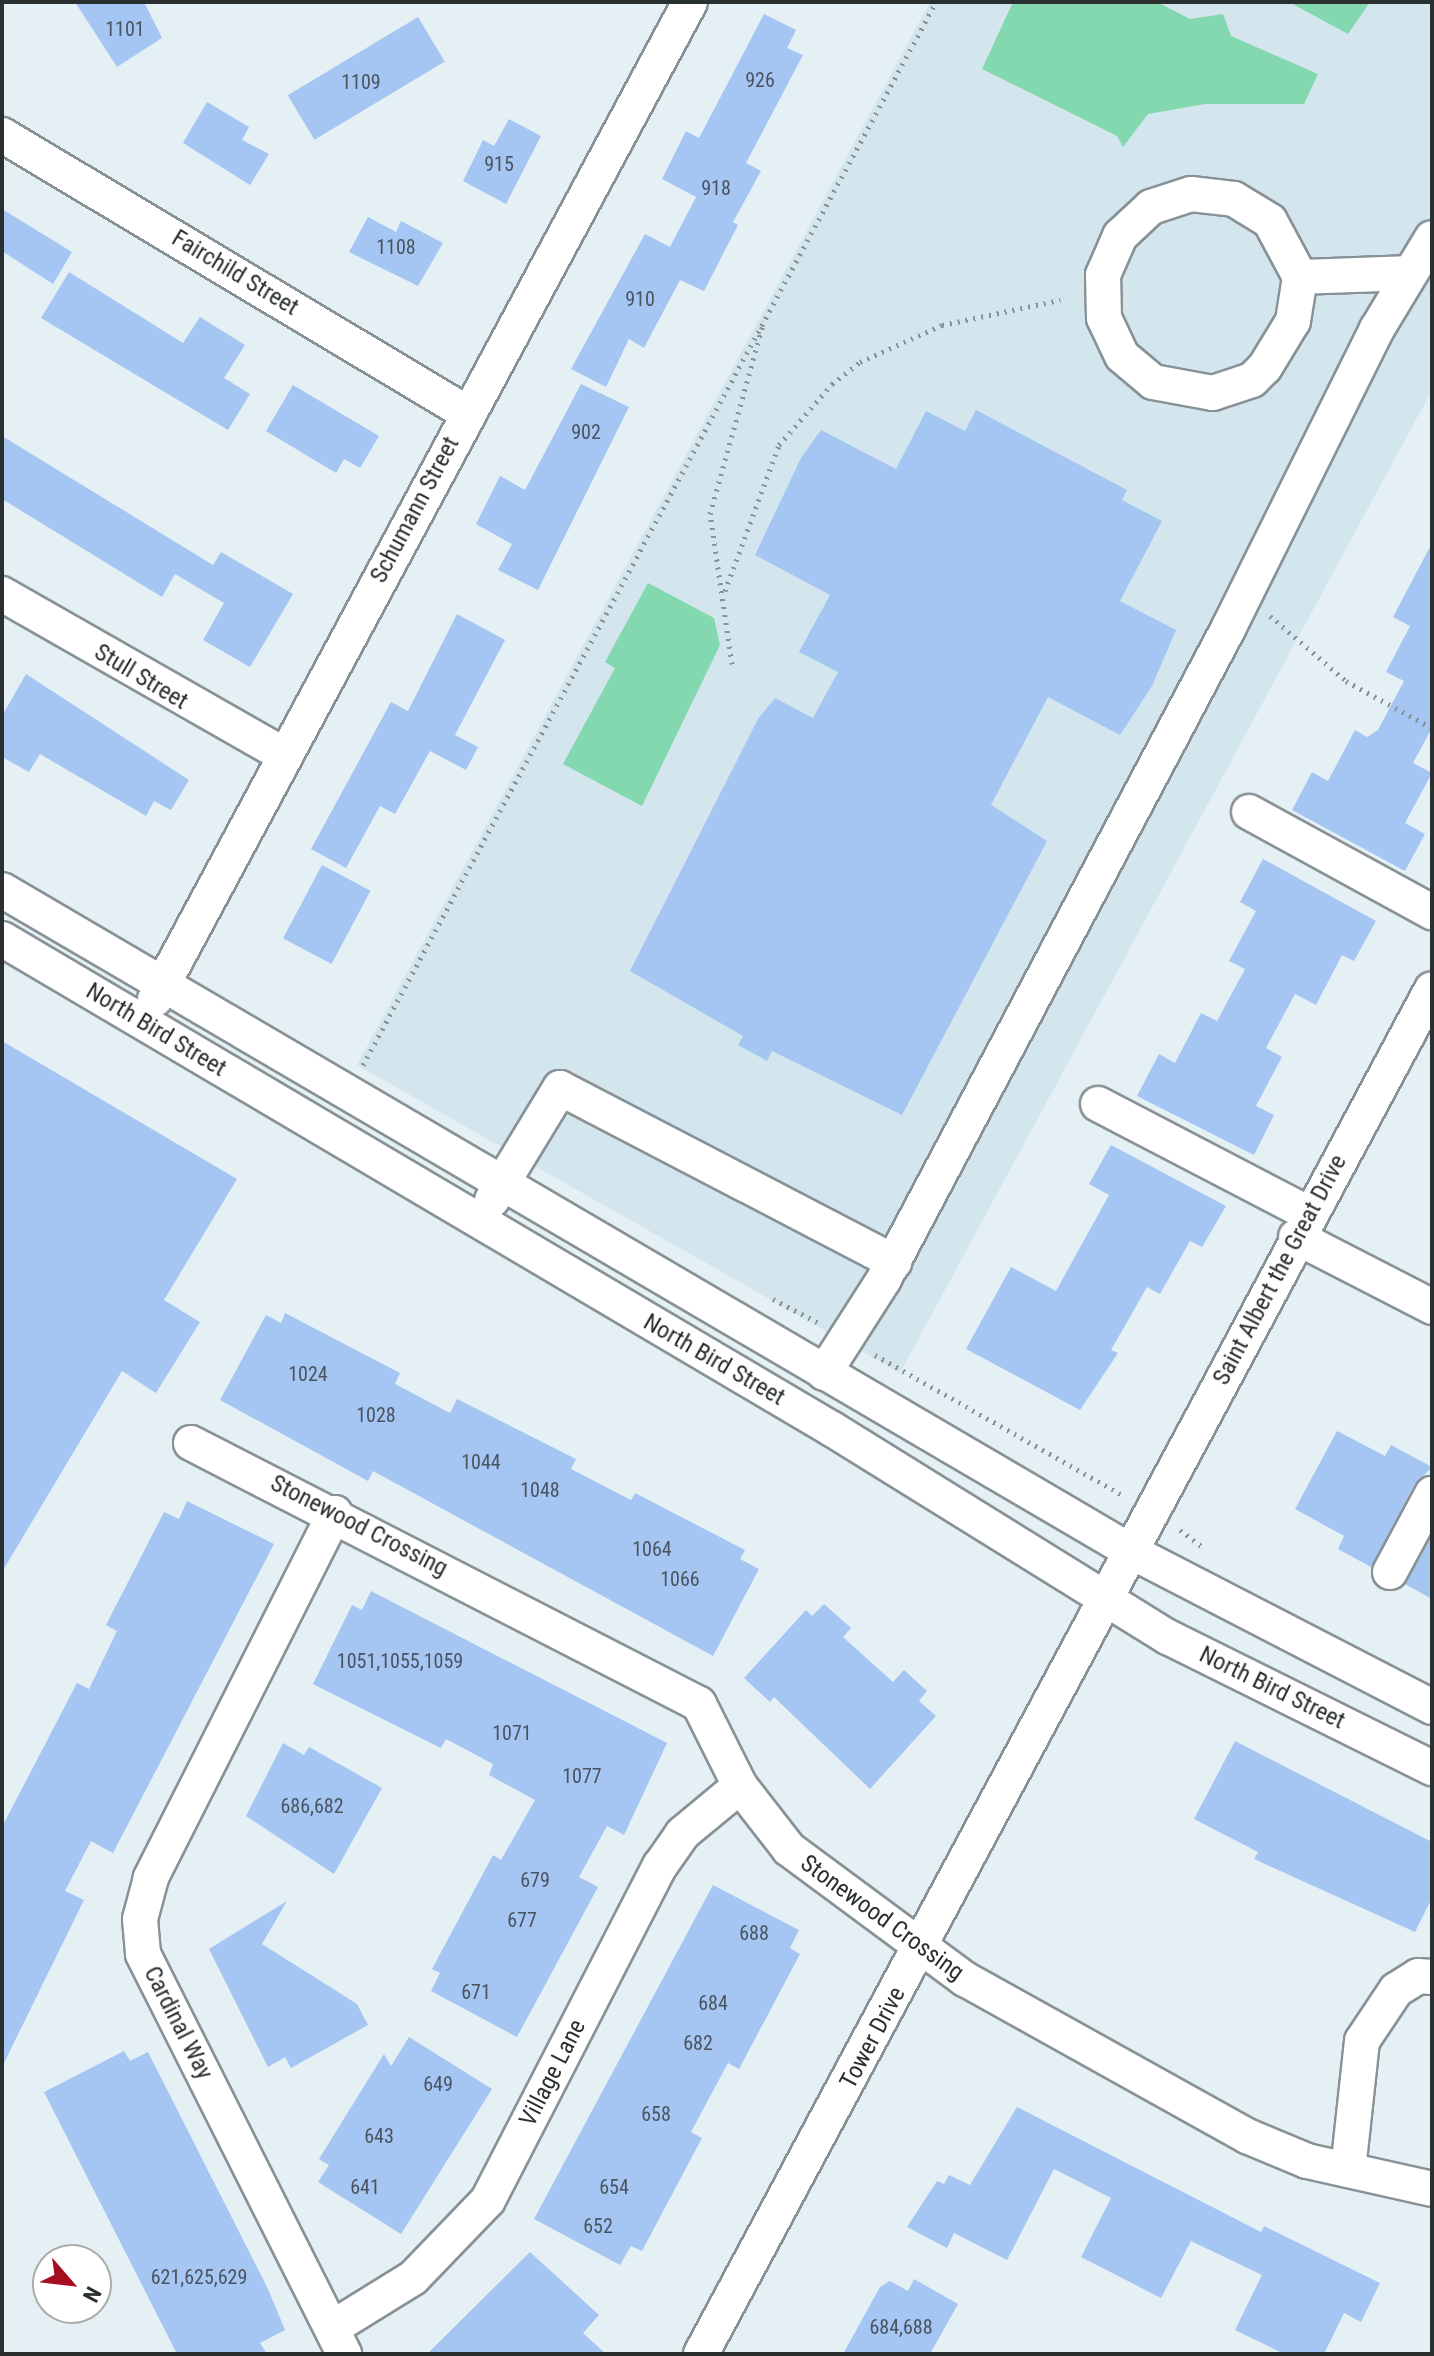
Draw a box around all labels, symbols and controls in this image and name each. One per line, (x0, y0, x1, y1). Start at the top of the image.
house number: 1101 (105, 17, 145, 41)
house number: 926 (745, 68, 775, 92)
house number: 1109 (341, 70, 381, 94)
house number: 915 (484, 152, 514, 176)
house number: 918 (701, 176, 731, 200)
street label: Fairchild Street (166, 224, 304, 322)
house number: 1108 (376, 235, 416, 259)
house number: 910 (625, 287, 655, 311)
house number: 902 (571, 420, 601, 444)
street label: Schumann Street (364, 432, 466, 588)
street label: Stull Street (89, 638, 193, 716)
street label: North Bird Street (81, 977, 231, 1083)
street label: Saint Albert the Great Drive (1207, 1150, 1353, 1390)
street label: North Bird Street (638, 1308, 790, 1412)
house number: 1024 (288, 1362, 328, 1386)
house number: 1028 (356, 1403, 396, 1427)
house number: 1044 (461, 1450, 501, 1474)
street label: Stonewood Crossing (266, 1469, 452, 1583)
house number: 1048 (520, 1478, 560, 1502)
house number: 1064 (632, 1537, 672, 1561)
house number: 1066 (660, 1567, 700, 1591)
street label: North Bird Street (1195, 1640, 1349, 1736)
house number: 1051,1055,1059 (337, 1649, 463, 1673)
house number: 1071 (492, 1721, 532, 1745)
house number: 1077 (562, 1764, 602, 1788)
house number: 686,682 (280, 1794, 344, 1818)
street label: Stonewood Crossing (795, 1849, 969, 1987)
house number: 679 (520, 1868, 550, 1892)
house number: 677 (507, 1908, 537, 1932)
house number: 688 (739, 1921, 769, 1945)
street label: Cardinal Way (137, 1962, 219, 2084)
house number: 671 (461, 1980, 491, 2004)
street label: Tower Drive (834, 1982, 912, 2094)
house number: 684 (698, 1991, 728, 2015)
street label: Village Lane (514, 2015, 592, 2131)
house number: 682 (683, 2031, 713, 2055)
house number: 649 (423, 2072, 453, 2096)
house number: 658 (641, 2102, 671, 2126)
house number: 643 (364, 2124, 394, 2148)
house number: 641 (350, 2175, 380, 2199)
house number: 654 (599, 2175, 629, 2199)
house number: 652 (583, 2214, 613, 2238)
north arrow (32, 2244, 112, 2324)
house number: 621,625,629 (151, 2265, 247, 2289)
text: N (78, 2283, 106, 2306)
house number: 684,688 (869, 2315, 933, 2339)

